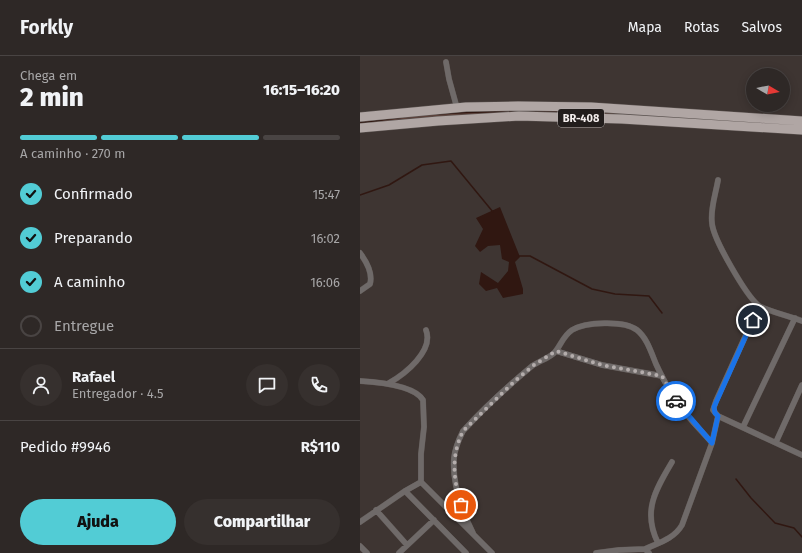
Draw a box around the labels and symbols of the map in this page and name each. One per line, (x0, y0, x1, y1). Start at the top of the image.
north arrow (746, 68, 790, 112)
road number: BR-408 (558, 109, 604, 127)
pin (736, 303, 770, 337)
courier (656, 381, 696, 421)
pin (444, 488, 478, 522)

